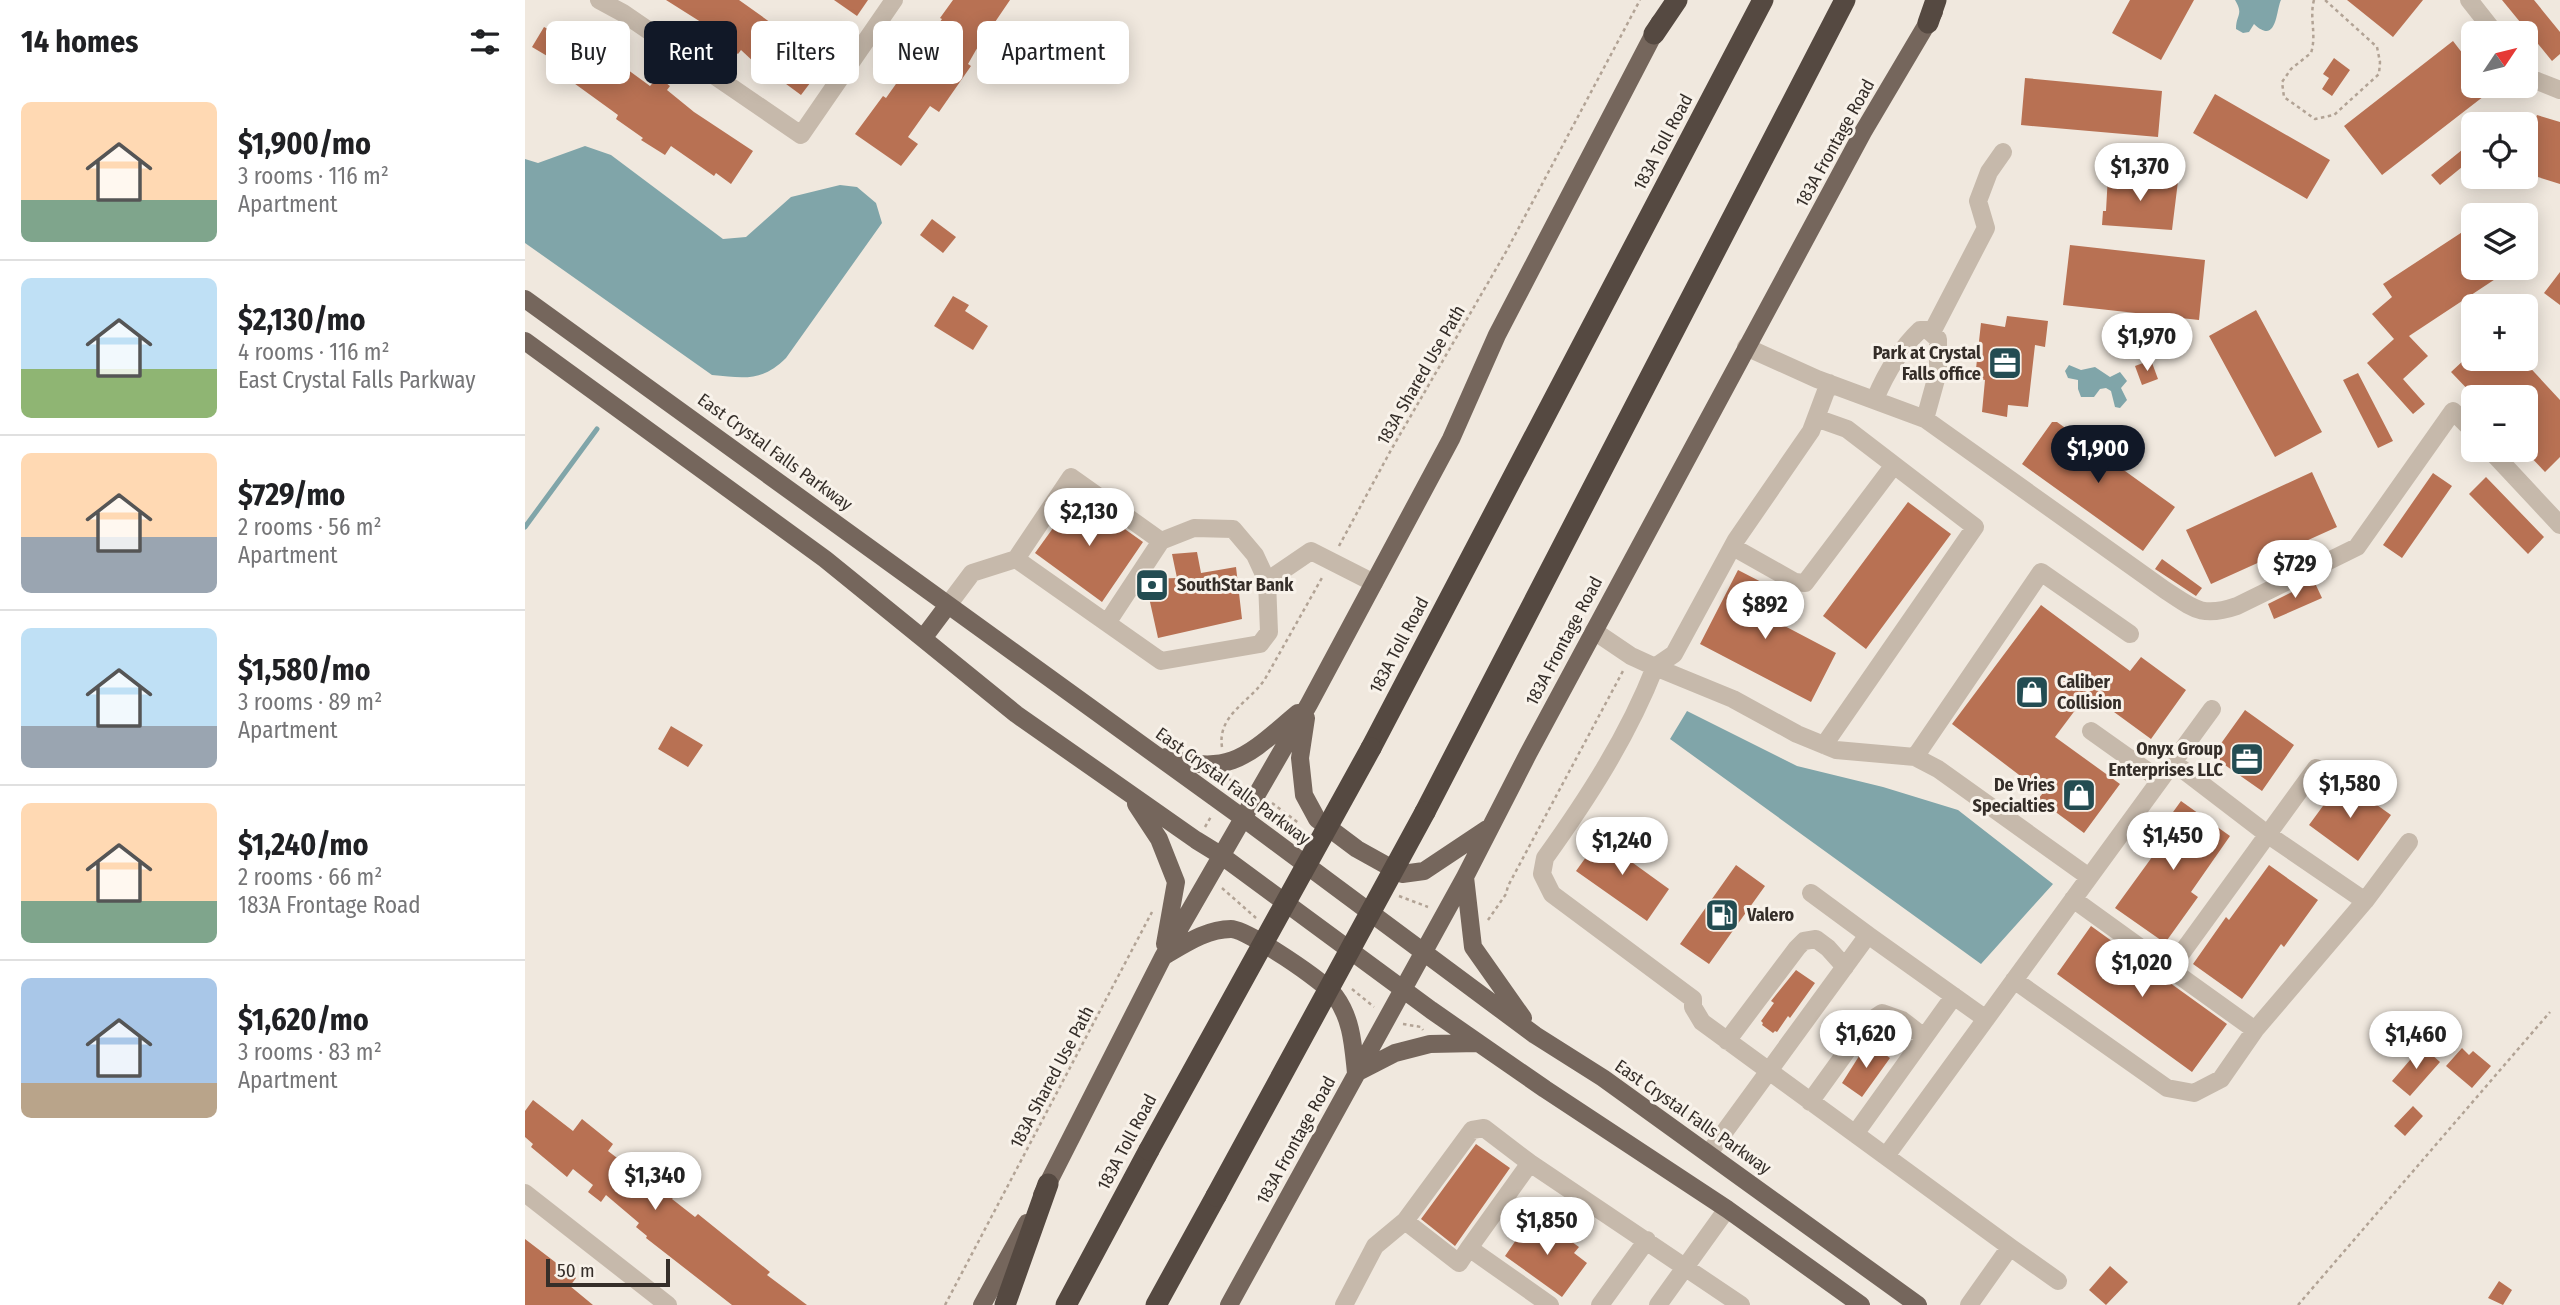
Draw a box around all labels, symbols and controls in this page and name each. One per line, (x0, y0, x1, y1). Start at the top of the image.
chip: Buy (546, 21, 630, 84)
chip: Rent (644, 21, 737, 84)
chip: Filters (751, 21, 859, 84)
chip: New (873, 21, 963, 84)
chip: Apartment (977, 21, 1129, 84)
north arrow (2461, 21, 2537, 98)
map controls (2461, 21, 2538, 462)
icon: filters (466, 23, 504, 61)
text: 14 homes (21, 24, 138, 60)
street label: 183A Frontage Road (1791, 75, 1879, 211)
street label: 183A Toll Road (1628, 90, 1698, 194)
button: locate (2461, 112, 2538, 189)
text: $1,900/mo (238, 126, 371, 162)
icon: home (77, 130, 161, 214)
pin: $1,370 (2083, 144, 2197, 203)
text: $1,370 (2111, 152, 2169, 180)
text: 3 rooms · 116 m² (238, 162, 389, 190)
text: Apartment (238, 190, 338, 218)
button: layers (2461, 203, 2538, 280)
button: + (2461, 294, 2538, 371)
street label: 183A Shared Use Path (1372, 301, 1470, 449)
text: $2,130/mo (238, 302, 366, 338)
icon: home (77, 306, 161, 390)
pin: $1,970 (2090, 314, 2204, 373)
text: $1,970 (2118, 322, 2176, 350)
text: 4 rooms · 116 m² (238, 338, 390, 366)
place label: Park at Crystal Falls office (1873, 342, 1981, 385)
office icon: Park at Crystal Falls office (1986, 344, 2024, 382)
text: East Crystal Falls Parkway (238, 366, 475, 394)
button: − (2461, 385, 2538, 462)
street label: East Crystal Falls Parkway (693, 388, 857, 516)
pin: $1,900 (2041, 426, 2155, 485)
text: $1,900 (2067, 434, 2129, 462)
text: $729/mo (238, 477, 345, 513)
icon: home (77, 481, 161, 565)
pin: $2,130 (1032, 489, 1146, 548)
text: $2,130 (1060, 497, 1118, 525)
text: 2 rooms · 56 m² (238, 513, 382, 541)
pin: $729 (2254, 540, 2336, 600)
text: Apartment (238, 541, 338, 569)
text: $729 (2273, 549, 2317, 577)
bank icon: SouthStar Bank (1133, 566, 1171, 604)
street label: 183A Frontage Road (1521, 573, 1607, 709)
place label: SouthStar Bank (1177, 574, 1294, 596)
pin: $892 (1724, 582, 1806, 641)
text: $892 (1742, 590, 1788, 618)
street label: 183A Toll Road (1364, 593, 1434, 697)
text: $1,580/mo (238, 652, 371, 688)
icon: home (77, 656, 161, 740)
place label: Caliber Collision (2057, 671, 2122, 714)
shop icon: Caliber Collision (2013, 673, 2051, 711)
text: 3 rooms · 89 m² (238, 688, 382, 716)
text: Apartment (238, 716, 338, 744)
street label: East Crystal Falls Parkway (1151, 722, 1315, 850)
place label: Onyx Group Enterprises LLC (2108, 738, 2224, 781)
office icon: Onyx Group Enterprises LLC (2228, 740, 2266, 778)
pin: $1,580 (2293, 760, 2407, 820)
text: $1,580 (2319, 769, 2381, 797)
place label: De Vries Specialties (1973, 774, 2055, 817)
shop icon: De Vries Specialties (2060, 776, 2098, 814)
pin: $1,450 (2116, 812, 2230, 872)
pin: $1,240 (1565, 818, 1679, 877)
text: $1,450 (2143, 821, 2203, 849)
text: $1,240 (1592, 826, 1652, 854)
text: $1,240/mo (238, 827, 368, 863)
icon: home (77, 831, 161, 915)
text: 2 rooms · 66 m² (238, 863, 382, 891)
text: 183A Frontage Road (238, 891, 421, 919)
fuel station icon: Valero (1703, 896, 1741, 934)
place label: Valero (1746, 904, 1795, 926)
pin: $1,020 (2085, 940, 2199, 999)
text: $1,020 (2112, 948, 2172, 976)
text: $1,620/mo (238, 1002, 369, 1038)
street label: 183A Shared Use Path (1005, 1002, 1099, 1152)
icon: home (77, 1006, 161, 1090)
pin: $1,620 (1809, 1010, 1923, 1070)
pin: $1,460 (2359, 1012, 2473, 1071)
text: $1,620 (1836, 1019, 1896, 1047)
text: $1,460 (2385, 1020, 2447, 1048)
text: 3 rooms · 83 m² (238, 1038, 382, 1066)
street label: East Crystal Falls Parkway (1611, 1055, 1775, 1179)
text: Apartment (238, 1066, 338, 1094)
street label: 183A Frontage Road (1252, 1072, 1340, 1208)
street label: 183A Toll Road (1092, 1090, 1162, 1194)
pin: $1,340 (598, 1152, 712, 1212)
text: $1,340 (624, 1161, 686, 1189)
pin: $1,850 (1490, 1198, 1604, 1257)
text: $1,850 (1516, 1206, 1578, 1234)
scale bar (546, 1256, 670, 1288)
text: 50 m (557, 1259, 595, 1282)

